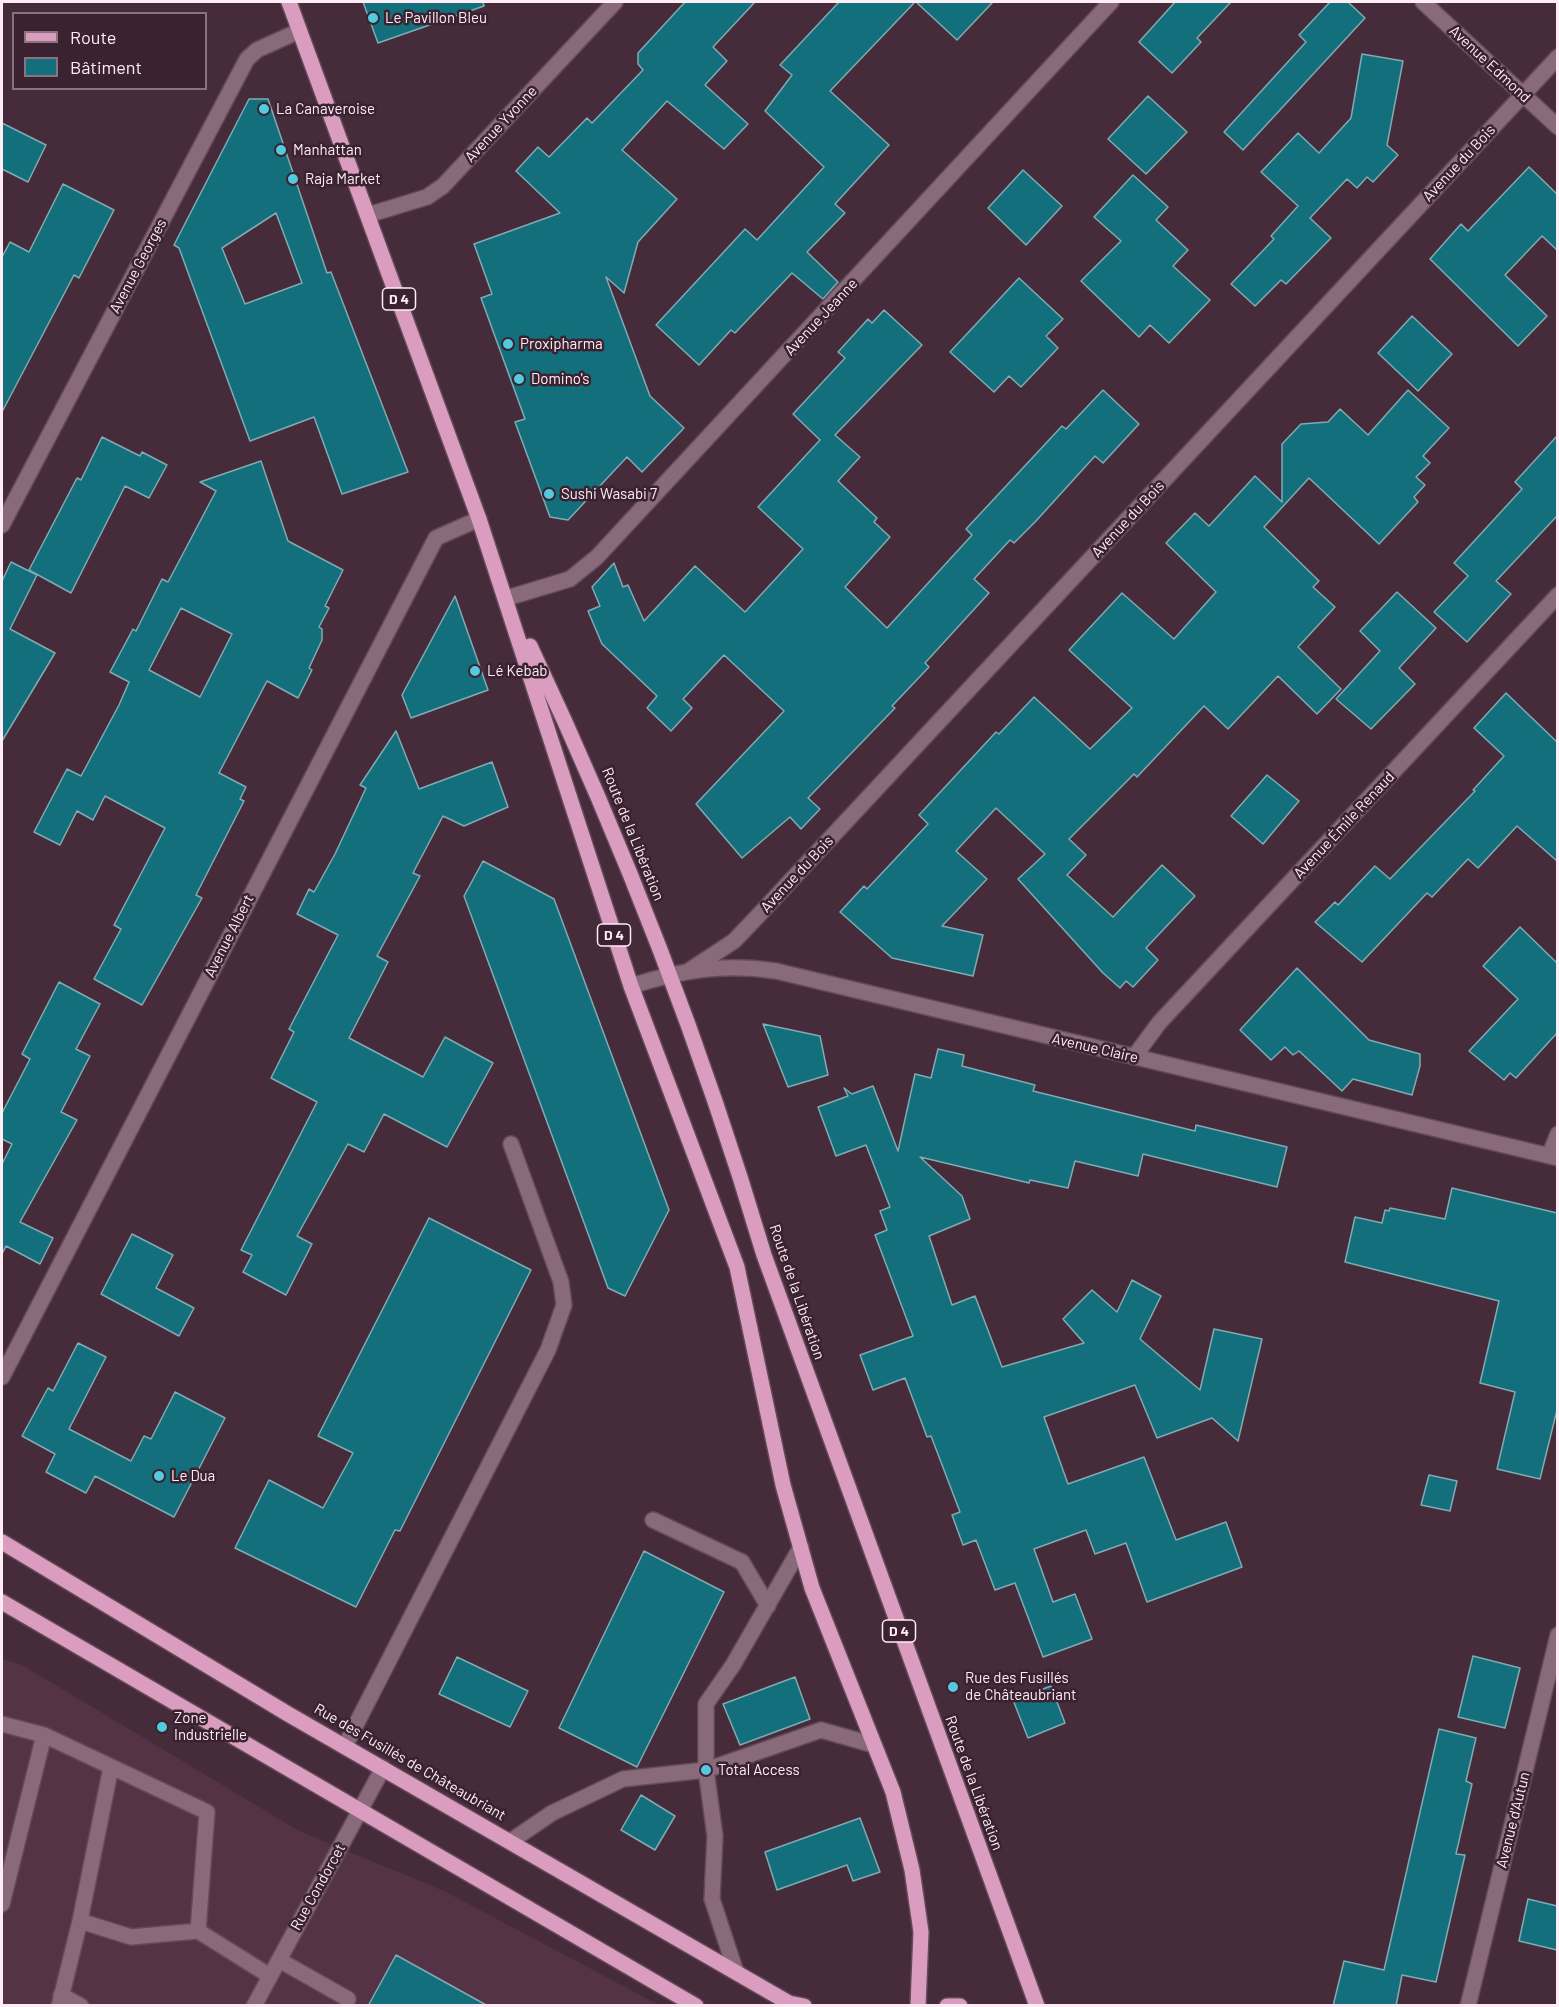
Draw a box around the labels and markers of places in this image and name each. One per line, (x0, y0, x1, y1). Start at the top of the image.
place label: Le Pavillon Bleu (385, 9, 487, 27)
marker: Le Pavillon Bleu (366, 11, 380, 25)
place label: La Canaveroise (276, 100, 375, 118)
marker: La Canaveroise (257, 102, 271, 116)
place label: Manhattan (293, 141, 362, 159)
marker: Manhattan (274, 143, 288, 157)
place label: Raja Market (305, 170, 381, 188)
marker: Raja Market (286, 172, 300, 186)
place label: Proxipharma (520, 335, 603, 353)
marker: Proxipharma (501, 337, 515, 351)
place label: Domino's (531, 370, 589, 388)
marker: Domino's (512, 372, 526, 386)
place label: Sushi Wasabi 7 (561, 485, 657, 503)
marker: Sushi Wasabi 7 (542, 487, 556, 501)
place label: Lé Kebab (487, 662, 547, 680)
marker: Lé Kebab (468, 664, 482, 678)
place label: Le Dua (171, 1467, 215, 1485)
marker: Le Dua (152, 1469, 166, 1483)
place label: Rue des Fusillés de Châteaubriant (965, 1669, 1077, 1704)
marker: Rue des Fusillés de Châteaubriant (946, 1680, 960, 1694)
place label: Zone Industrielle (174, 1709, 247, 1744)
marker: Zone Industrielle (155, 1720, 169, 1734)
place label: Total Access (718, 1761, 800, 1779)
marker: Total Access (699, 1763, 713, 1777)

